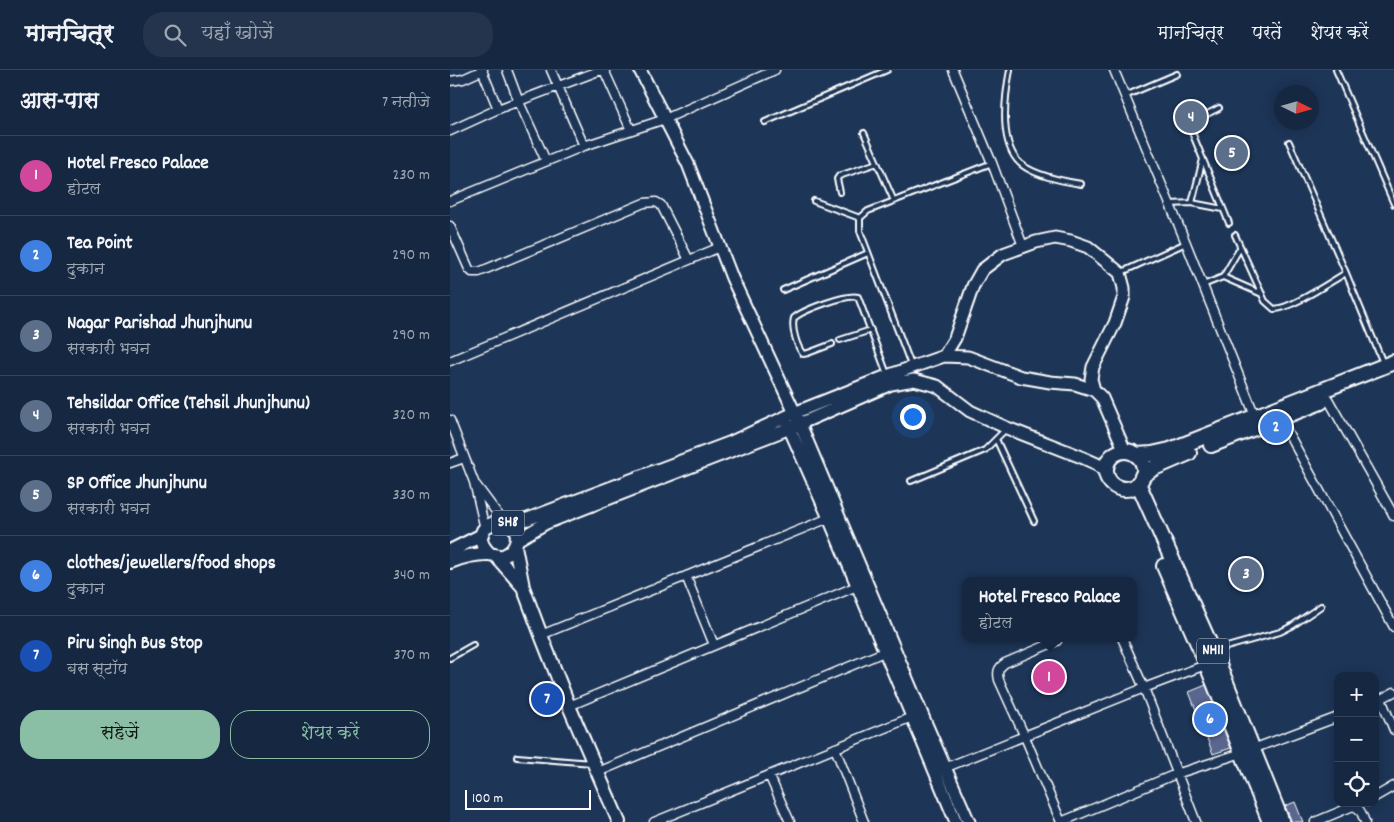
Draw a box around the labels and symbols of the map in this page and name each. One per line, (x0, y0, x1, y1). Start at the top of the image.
north arrow (1274, 85, 1319, 130)
pin: 4 (1175, 98, 1207, 136)
pin: 5 (1216, 134, 1248, 172)
your location (900, 404, 926, 430)
pin: 2 (1260, 408, 1292, 446)
road number: SH8 (492, 510, 524, 536)
pin: 3 (1230, 555, 1262, 593)
road number: NH11 (1197, 638, 1229, 664)
pin: 1 (1033, 658, 1065, 696)
pin: 7 (531, 680, 563, 718)
pin: 6 (1194, 700, 1226, 738)
scale bar (465, 787, 591, 810)

